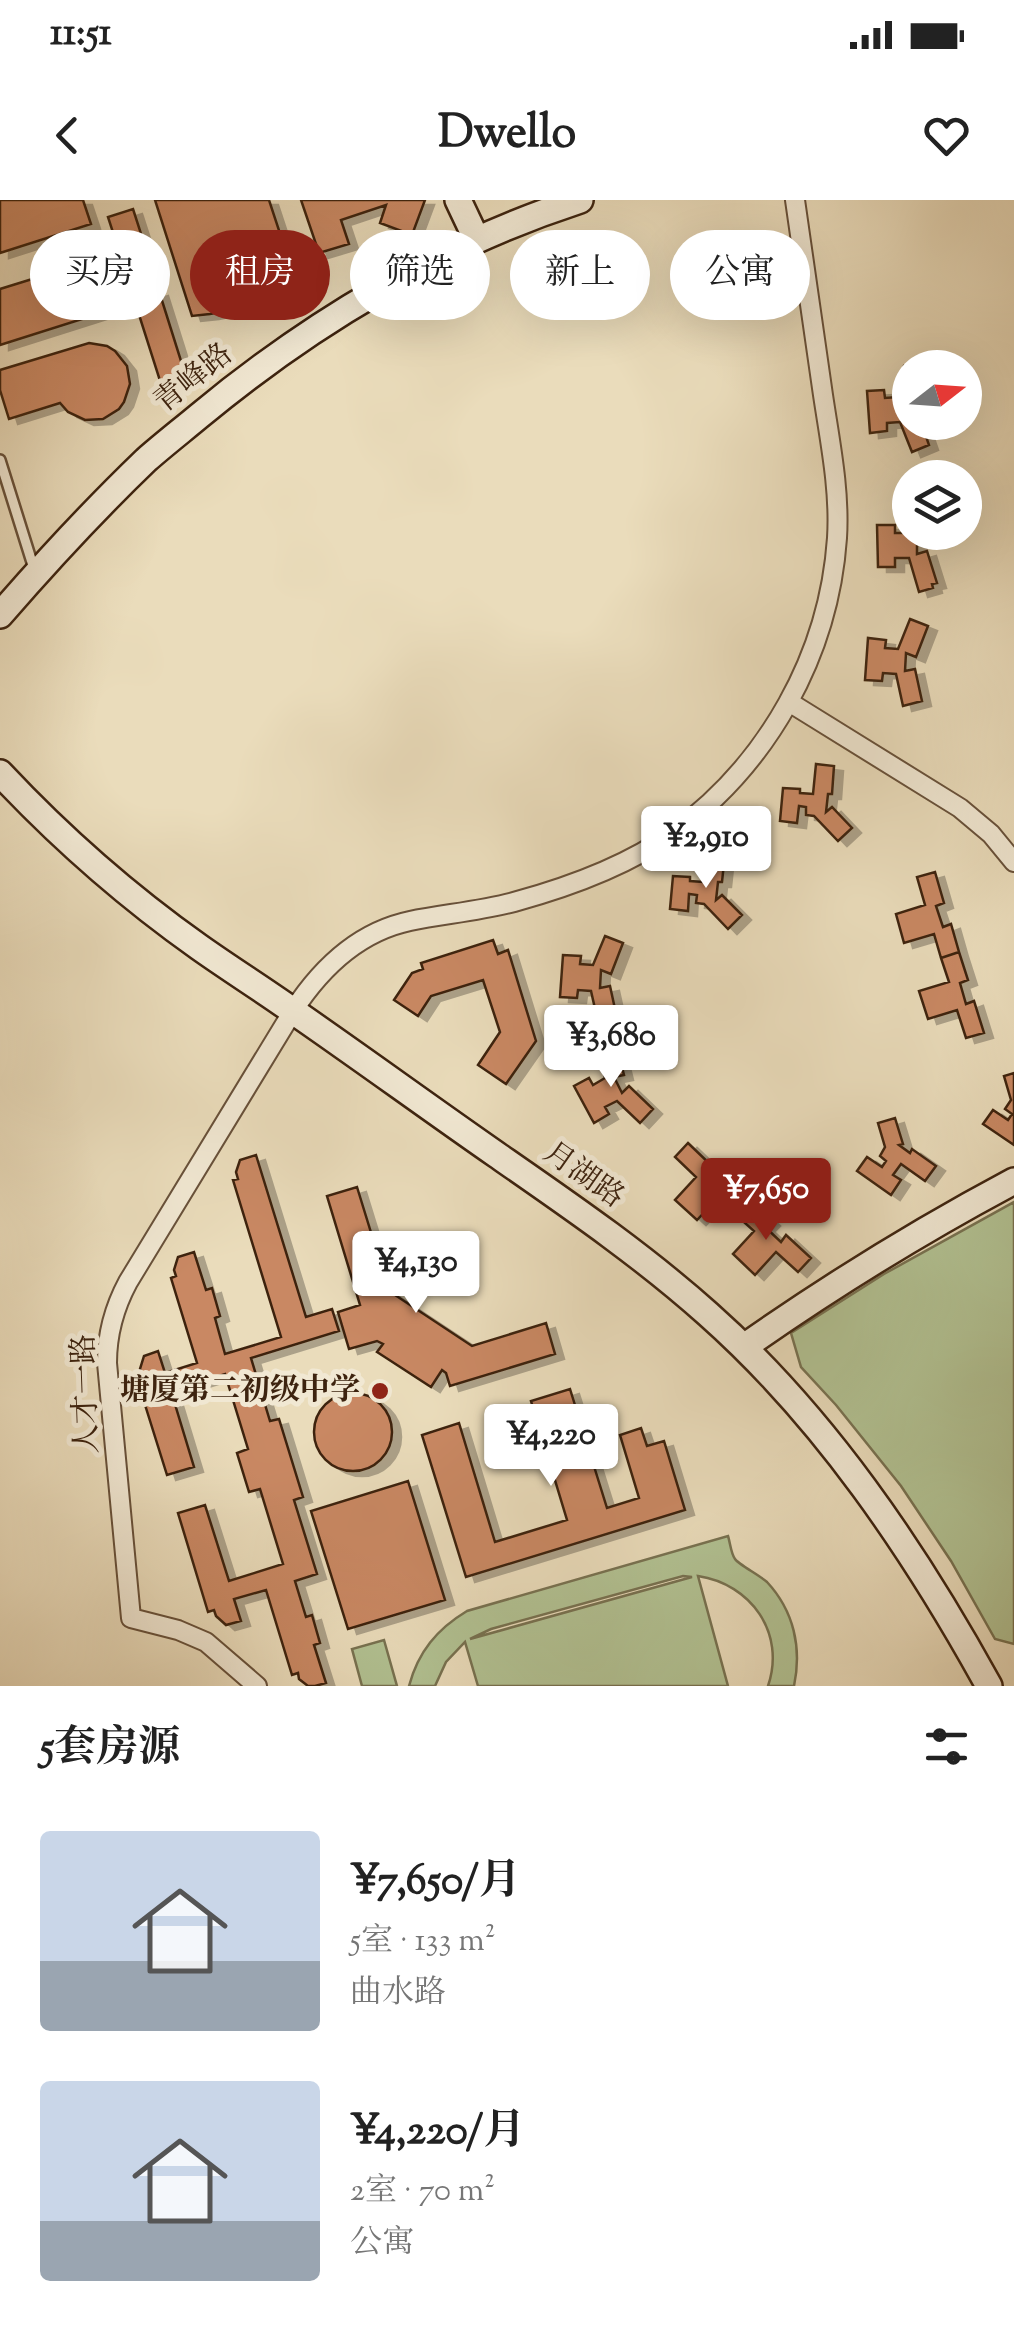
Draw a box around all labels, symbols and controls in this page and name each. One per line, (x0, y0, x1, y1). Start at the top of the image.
text: 11:51 (50, 8, 112, 62)
text: Dwello (438, 103, 576, 168)
icon: back (40, 108, 95, 163)
icon: heart (919, 108, 974, 163)
chip: 买房 (30, 230, 170, 320)
chip: 租房 (190, 230, 330, 320)
chip: 筛选 (350, 230, 490, 320)
chip: 新上 (510, 230, 650, 320)
chip: 公寓 (670, 230, 810, 320)
street label: 青峰路 (145, 334, 243, 424)
north arrow (892, 350, 982, 440)
map controls (892, 350, 982, 550)
button: layers (892, 460, 982, 550)
pin: ¥2,910 (625, 806, 787, 891)
text: ¥2,910 (663, 815, 749, 861)
pin: ¥3,680 (530, 1005, 692, 1090)
text: ¥3,680 (566, 1014, 656, 1060)
street label: 月湖路 (534, 1133, 632, 1219)
pin: ¥7,650 (685, 1158, 847, 1243)
text: ¥7,650 (723, 1167, 809, 1213)
pin: ¥4,130 (335, 1231, 497, 1316)
text: ¥4,130 (374, 1240, 458, 1286)
street label: 人才一路 (63, 1333, 111, 1455)
place label: 塘厦第二初级中学 (120, 1370, 360, 1413)
marker: 塘厦第二初级中学 (369, 1380, 391, 1402)
pin: ¥4,220 (470, 1404, 632, 1489)
text: ¥4,220 (506, 1413, 596, 1459)
icon: filters (919, 1719, 974, 1774)
text: 5套房源 (40, 1720, 180, 1780)
text: ¥7,650/月 (350, 1853, 521, 1913)
icon: home (120, 1871, 240, 1991)
text: 5室 · 133 m² (350, 1919, 495, 1965)
text: 曲水路 (350, 1971, 446, 2017)
text: ¥4,220/月 (350, 2103, 525, 2163)
icon: home (120, 2121, 240, 2241)
text: 2室 · 70 m² (350, 2169, 495, 2215)
text: 公寓 (350, 2221, 414, 2267)

